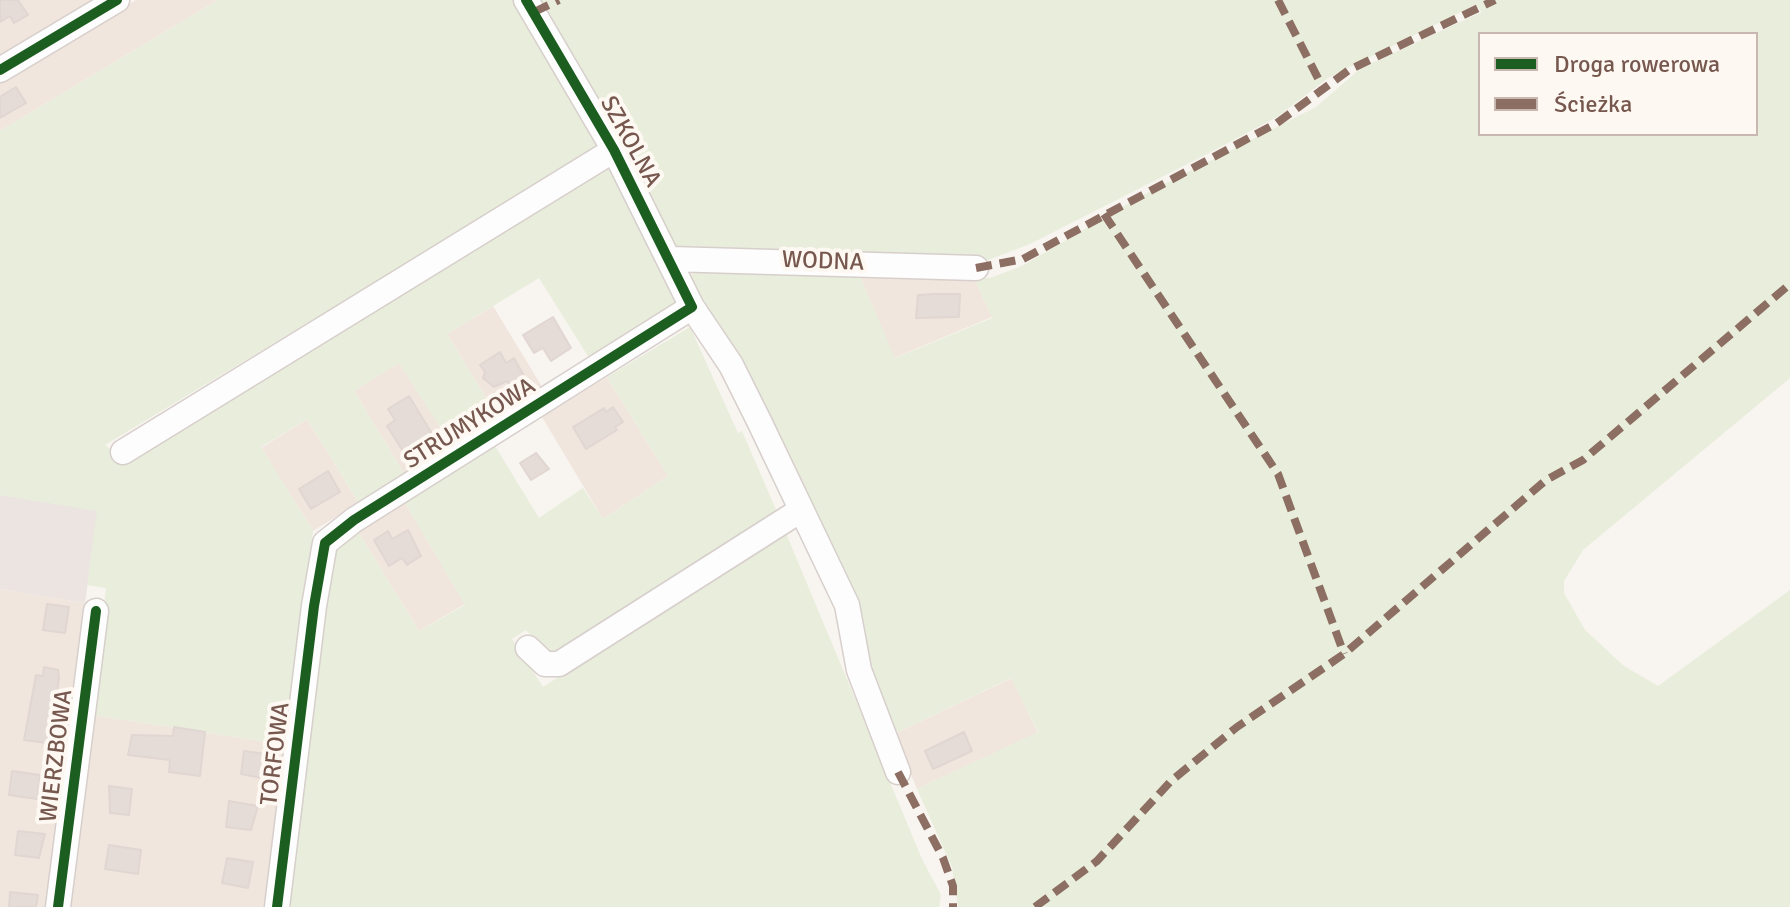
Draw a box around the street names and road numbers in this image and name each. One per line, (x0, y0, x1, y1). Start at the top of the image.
street label: SZKOLNA (593, 91, 667, 193)
street label: WODNA (781, 246, 865, 278)
street label: STRUMYKOWA (399, 372, 541, 476)
street label: WIERZBOWA (35, 688, 79, 824)
street label: TORFOWA (255, 701, 297, 807)

